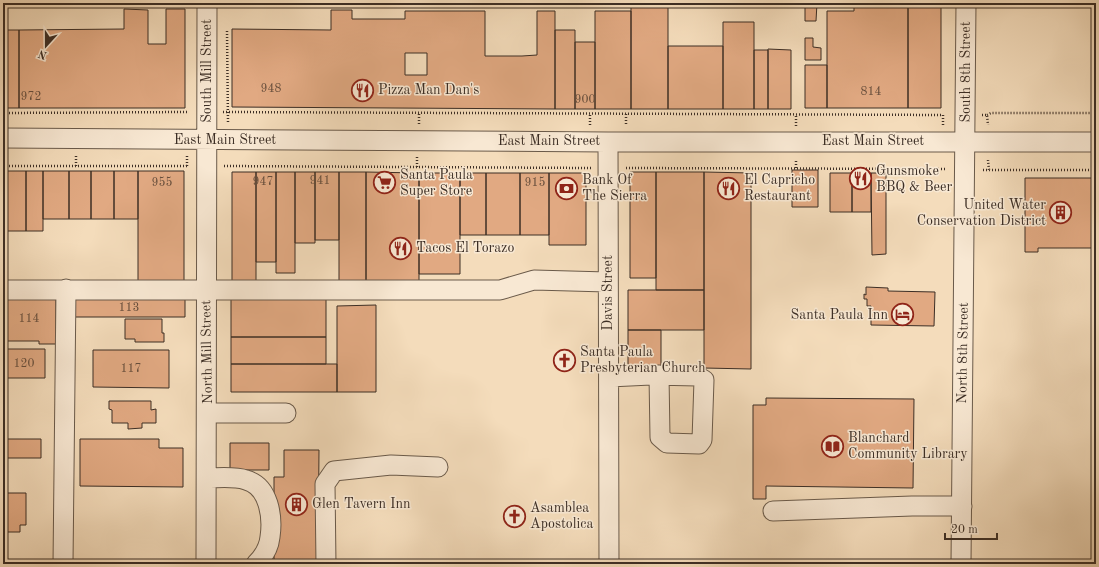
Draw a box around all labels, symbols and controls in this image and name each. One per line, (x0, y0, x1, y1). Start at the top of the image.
street label: South Mill Street (200, 19, 214, 123)
street label: South 8th Street (959, 21, 973, 123)
north arrow (26, 26, 66, 66)
text: N (37, 47, 49, 61)
restaurant icon: Pizza Man Dan's (349, 77, 375, 103)
house number: 948 (261, 83, 281, 95)
place label: Pizza Man Dan's (378, 83, 479, 97)
house number: 814 (861, 86, 881, 98)
house number: 972 (21, 91, 41, 103)
house number: 900 (575, 94, 595, 106)
street label: East Main Street (174, 133, 276, 147)
street label: East Main Street (498, 134, 600, 148)
street label: East Main Street (822, 134, 924, 148)
place label: Gunsmoke BBQ & Beer (876, 164, 953, 194)
restaurant icon: Gunsmoke BBQ & Beer (848, 166, 874, 192)
place label: Santa Paula Super Store (400, 168, 473, 198)
supermarket icon: Santa Paula Super Store (372, 170, 398, 196)
place label: Bank Of The Sierra (582, 173, 647, 203)
place label: El Capricho Restaurant (744, 173, 815, 203)
house number: 941 (310, 175, 330, 187)
bank icon: Bank Of The Sierra (554, 175, 580, 201)
restaurant icon: El Capricho Restaurant (716, 175, 742, 201)
house number: 955 (152, 176, 172, 189)
house number: 947 (253, 176, 273, 188)
house number: 915 (525, 176, 545, 189)
place label: United Water Conservation District (917, 198, 1046, 228)
building icon: United Water Conservation District (1048, 200, 1074, 226)
restaurant icon: Tacos El Torazo (387, 235, 413, 261)
place label: Tacos El Torazo (416, 241, 514, 255)
street label: Davis Street (601, 255, 615, 331)
street label: North Mill Street (199, 300, 215, 404)
house number: 113 (119, 302, 139, 314)
hotel icon: Santa Paula Inn (890, 302, 916, 328)
street label: North 8th Street (955, 302, 971, 404)
place label: Santa Paula Inn (791, 308, 888, 322)
house number: 114 (19, 313, 39, 325)
place label: Santa Paula Presbyterian Church (580, 345, 706, 375)
church icon: Santa Paula Presbyterian Church (551, 347, 577, 373)
house number: 120 (14, 358, 34, 370)
house number: 117 (121, 363, 141, 375)
place label: Blanchard Community Library (848, 431, 968, 461)
library icon: Blanchard Community Library (820, 433, 846, 459)
building icon: Glen Tavern Inn (283, 491, 309, 517)
place label: Glen Tavern Inn (312, 497, 411, 511)
place label: Asamblea Apostolica (530, 501, 593, 531)
church icon: Asamblea Apostolica (501, 503, 527, 529)
scale bar (945, 515, 997, 541)
text: 20 m (951, 524, 978, 536)

